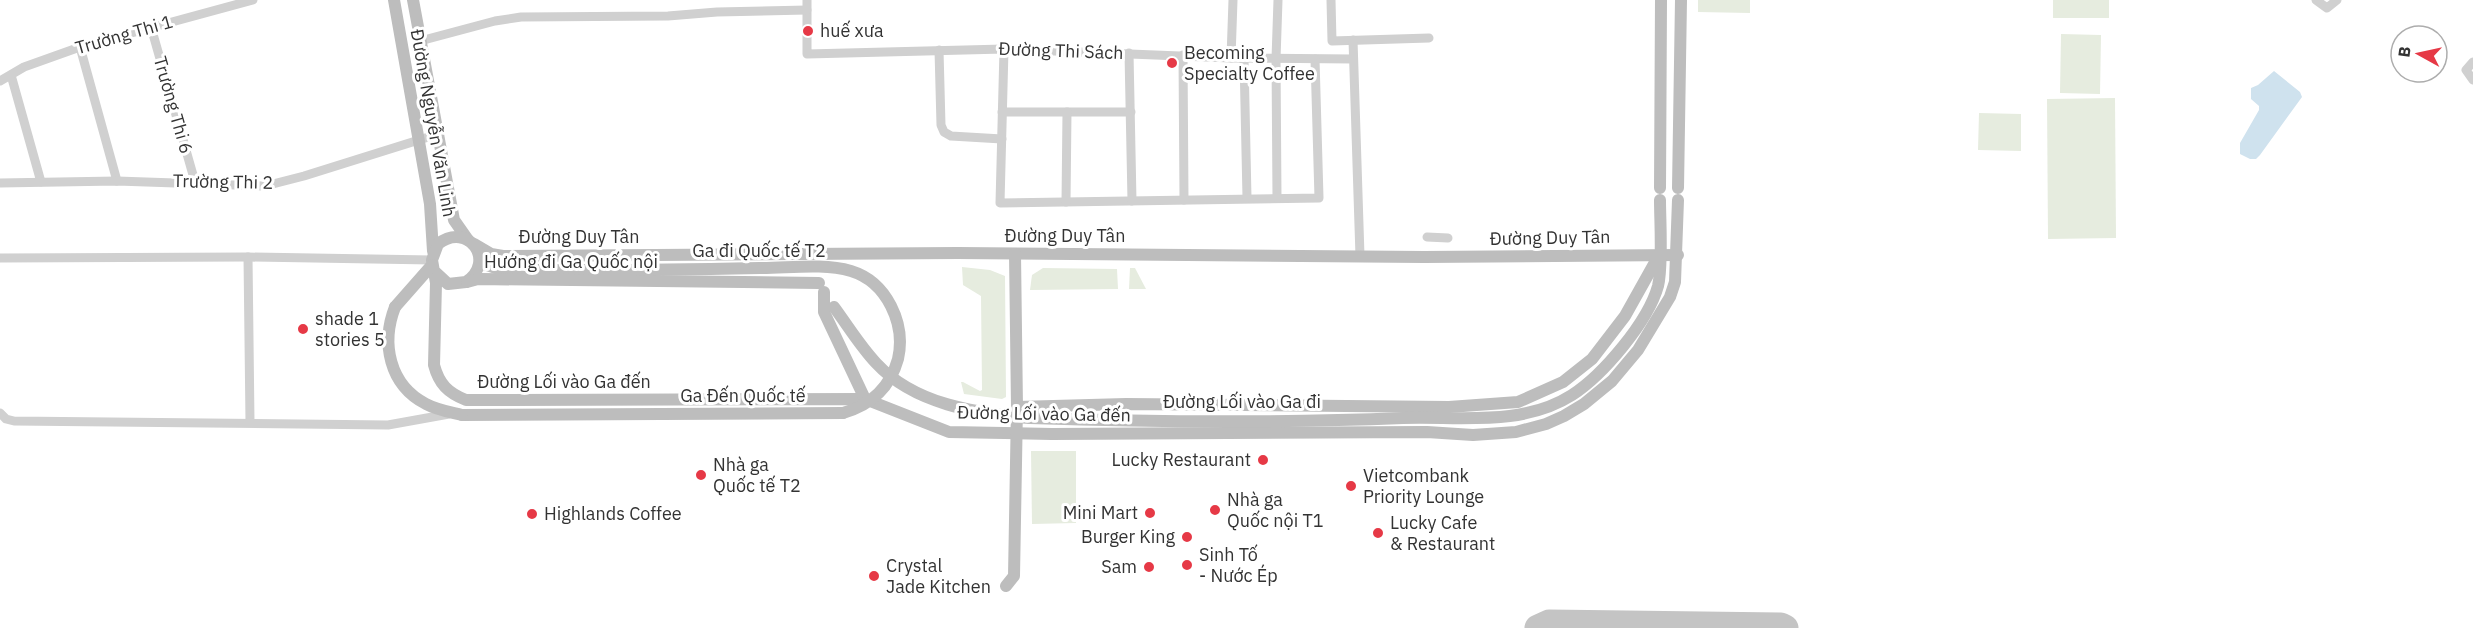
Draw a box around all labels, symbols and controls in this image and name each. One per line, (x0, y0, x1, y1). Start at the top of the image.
street label: Trường Thi 1 (72, 10, 175, 59)
place label: huế xưa (820, 19, 884, 42)
marker: huế xưa (801, 24, 815, 38)
north arrow (2389, 24, 2449, 84)
street label: Đường Nguyễn Văn Linh (406, 27, 461, 219)
street label: Đường Thi Sách (998, 37, 1124, 64)
place label: Becoming Specialty Coffee (1184, 41, 1315, 85)
text: B (2393, 45, 2415, 59)
street label: Trường Thi 6 (149, 53, 198, 156)
marker: Becoming Specialty Coffee (1165, 56, 1179, 70)
street label: Trường Thi 2 (173, 169, 273, 194)
street label: Đường Duy Tân (1005, 224, 1125, 247)
street label: Đường Duy Tân (519, 225, 639, 248)
street label: Đường Duy Tân (1489, 225, 1611, 250)
street label: Ga đi Quốc tế T2 (692, 239, 826, 262)
street label: Hướng đi Ga Quốc nội (484, 250, 658, 273)
place label: shade 1 stories 5 (315, 307, 385, 351)
marker: shade 1 stories 5 (296, 322, 310, 336)
street label: Đường Lối vào Ga đến (477, 370, 651, 393)
street label: Ga Đến Quốc tế (680, 384, 806, 407)
street label: Đường Lối vào Ga đi (1163, 390, 1321, 413)
street label: Đường Lối vào Ga đến (957, 400, 1131, 427)
place label: Lucky Restaurant (1112, 448, 1251, 471)
place label: Nhà ga Quốc tế T2 (713, 453, 801, 497)
marker: Lucky Restaurant (1256, 453, 1270, 467)
place label: Vietcombank Priority Lounge (1363, 464, 1484, 508)
marker: Nhà ga Quốc tế T2 (694, 468, 708, 482)
marker: Vietcombank Priority Lounge (1344, 479, 1358, 493)
place label: Nhà ga Quốc nội T1 (1227, 488, 1324, 532)
place label: Mini Mart (1063, 501, 1138, 524)
place label: Highlands Coffee (544, 502, 682, 525)
marker: Nhà ga Quốc nội T1 (1208, 503, 1222, 517)
marker: Mini Mart (1143, 506, 1157, 520)
marker: Highlands Coffee (525, 507, 539, 521)
place label: Lucky Cafe & Restaurant (1390, 511, 1495, 555)
place label: Burger King (1081, 525, 1175, 548)
marker: Lucky Cafe & Restaurant (1371, 526, 1385, 540)
marker: Burger King (1180, 530, 1194, 544)
place label: Sinh Tố - Nước Ép (1199, 543, 1278, 587)
place label: Crystal Jade Kitchen (886, 554, 991, 598)
place label: Sam (1101, 555, 1137, 578)
marker: Sinh Tố - Nước Ép (1180, 558, 1194, 572)
marker: Sam (1142, 560, 1156, 574)
marker: Crystal Jade Kitchen (867, 569, 881, 583)

